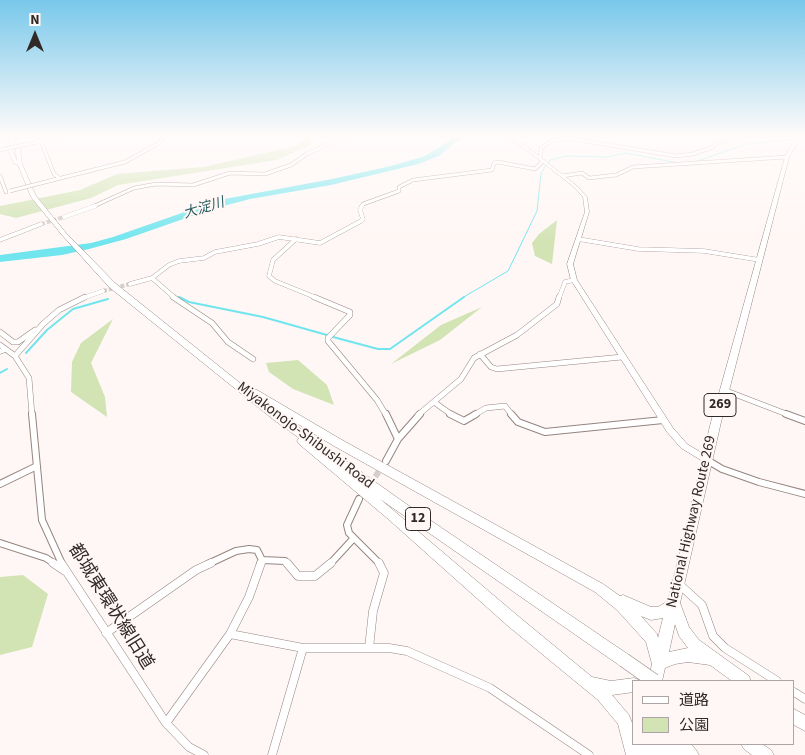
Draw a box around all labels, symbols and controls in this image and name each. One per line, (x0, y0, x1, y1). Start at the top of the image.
north arrow (10, 10, 60, 60)
text: N (30, 10, 40, 30)
water label: 大淀川 (181, 195, 227, 223)
street label: Miyakonojo-Shibushi Road (233, 379, 377, 493)
road number: 269 (704, 394, 736, 416)
street label: National Highway Route 269 (663, 434, 721, 610)
road number: 12 (406, 508, 430, 530)
street label: 都城東環状線旧道 (63, 540, 157, 674)
legend (632, 680, 795, 745)
text: 道路 (679, 690, 709, 711)
text: 公園 (679, 715, 709, 736)

